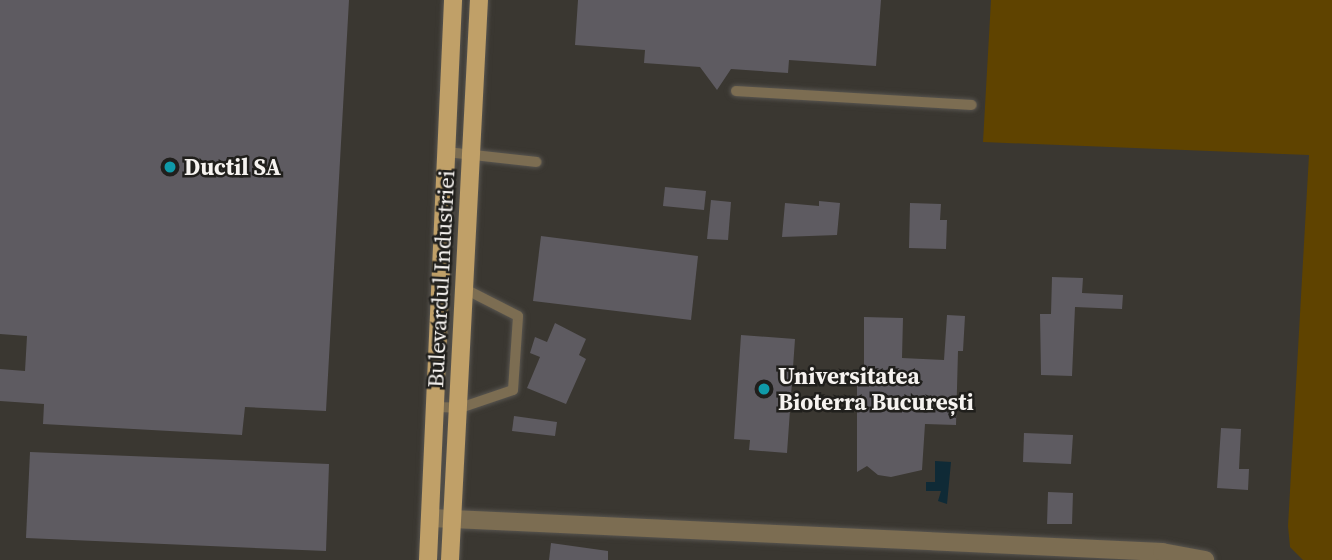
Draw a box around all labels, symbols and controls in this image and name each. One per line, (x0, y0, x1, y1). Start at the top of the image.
place label: Ductil SA (184, 153, 281, 181)
marker: Ductil SA (162, 159, 178, 175)
street label: Bulevardul Industriei (422, 169, 460, 389)
place label: Universitatea Bioterra București (778, 362, 974, 416)
marker: Universitatea Bioterra București (756, 381, 772, 397)

